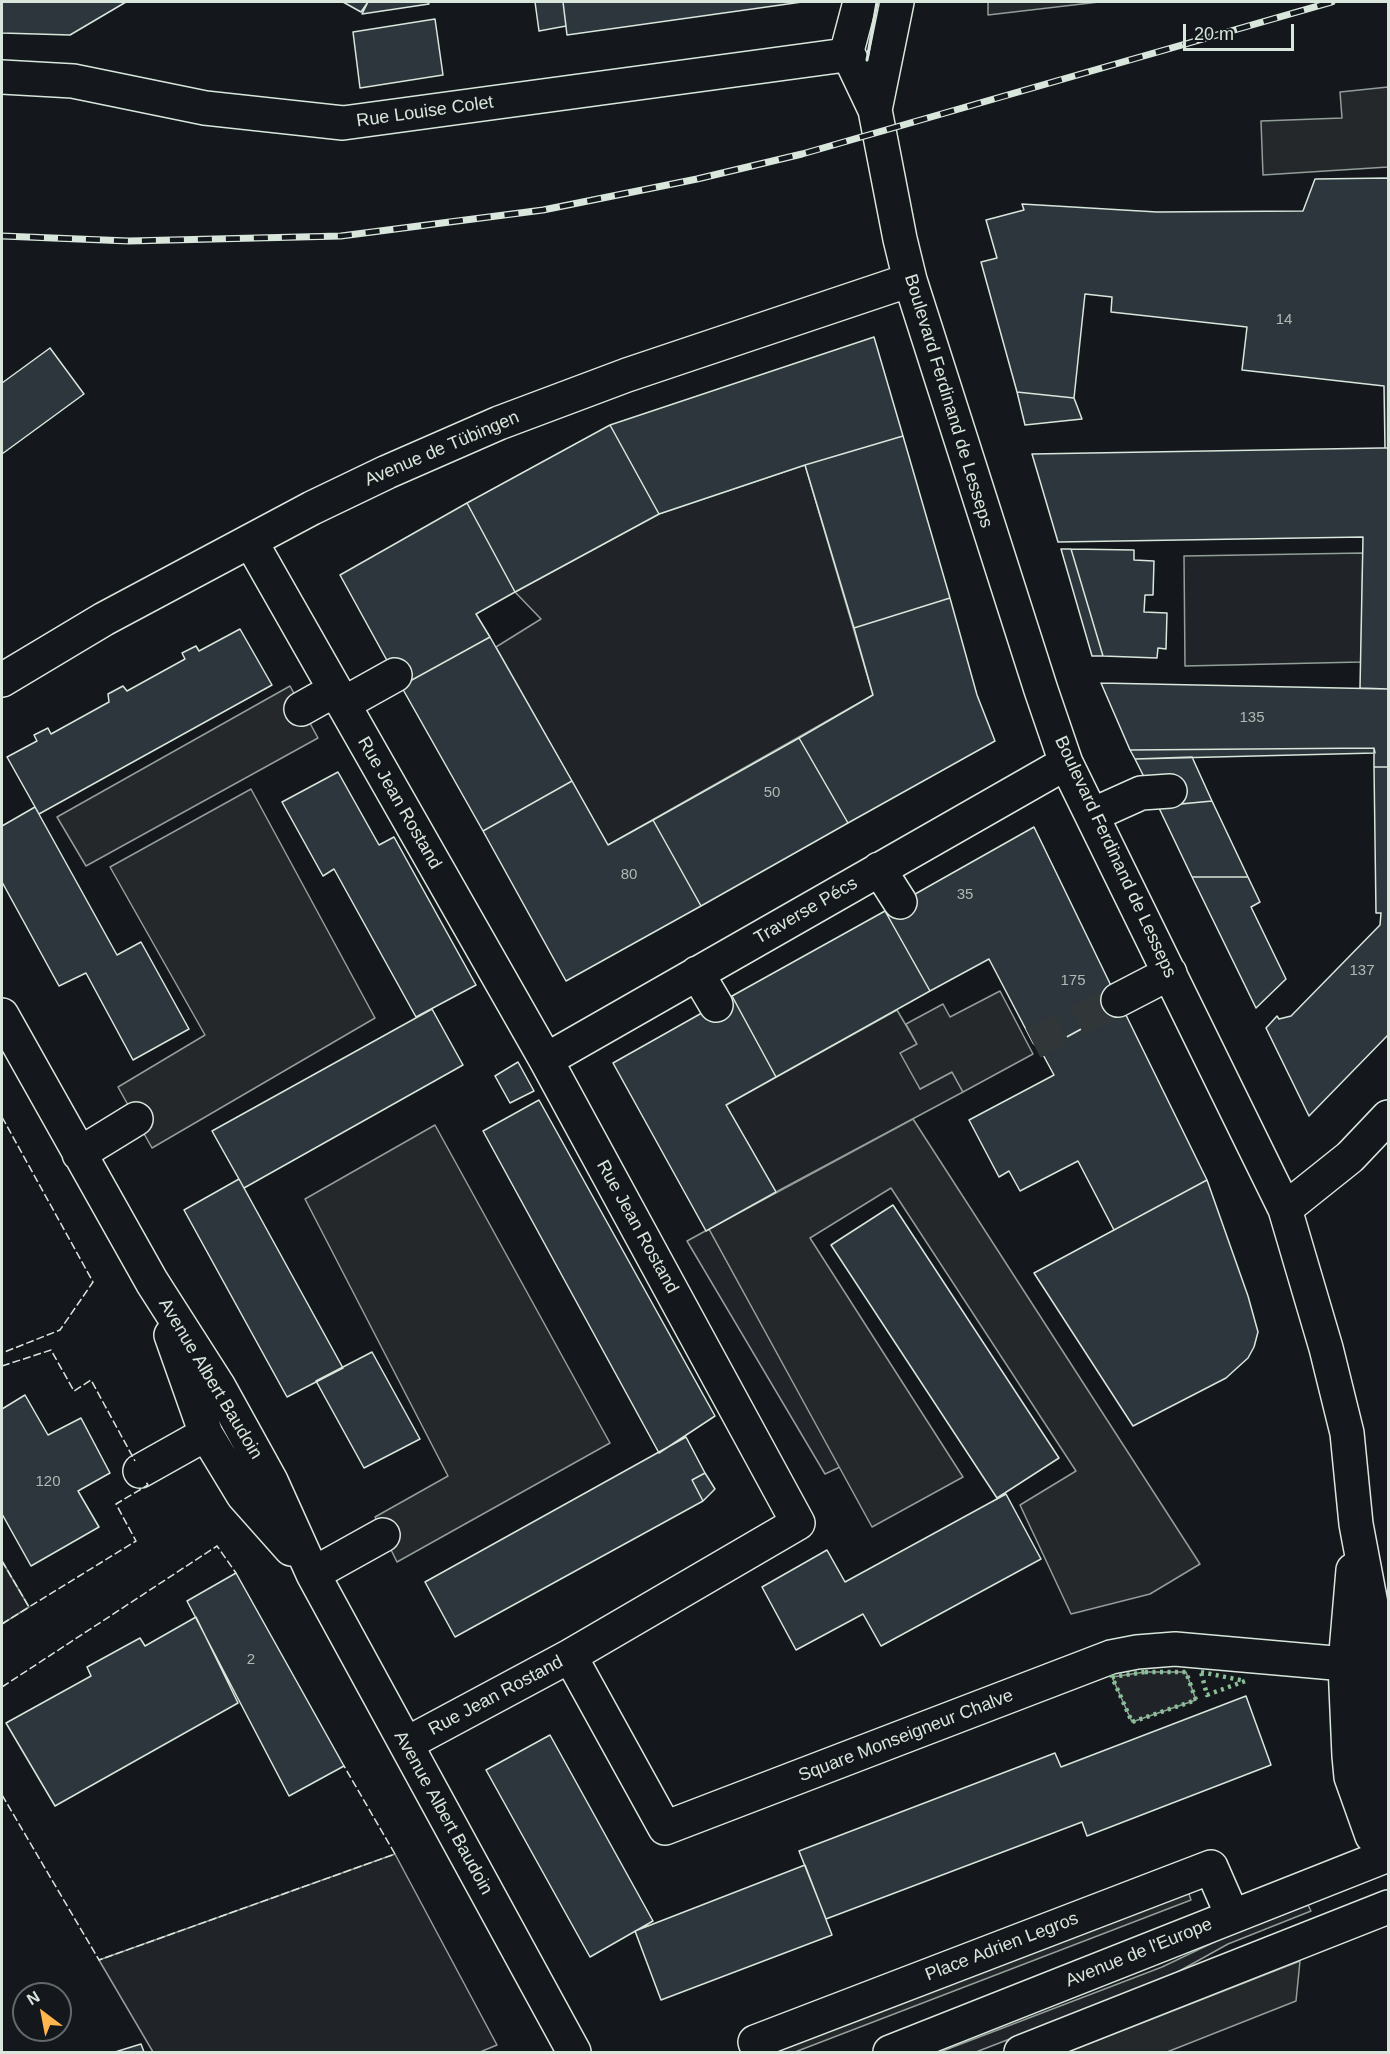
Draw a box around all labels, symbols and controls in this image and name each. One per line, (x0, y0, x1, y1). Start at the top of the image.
scale bar (1186, 12, 1297, 50)
text: 20 m (1194, 24, 1234, 44)
street label: Rue Louise Colet (355, 92, 495, 132)
street label: Boulevard Ferdinand de Lesseps (899, 272, 997, 530)
house number: 14 (1276, 311, 1292, 329)
street label: Avenue de Tübingen (361, 407, 523, 491)
house number: 135 (1239, 709, 1265, 727)
street label: Rue Jean Rostand (352, 733, 446, 873)
street label: Boulevard Ferdinand de Lesseps (1049, 733, 1181, 981)
house number: 50 (764, 784, 780, 802)
house number: 80 (621, 866, 637, 884)
street label: Traverse Pécs (751, 873, 861, 949)
house number: 35 (957, 886, 973, 904)
house number: 137 (1349, 962, 1375, 980)
house number: 175 (1060, 972, 1086, 990)
street label: Rue Jean Rostand (591, 1157, 683, 1297)
street label: Avenue Albert Baudoin (153, 1295, 267, 1463)
house number: 120 (35, 1473, 61, 1491)
house number: 2 (247, 1651, 255, 1669)
street label: Rue Jean Rostand (425, 1651, 567, 1741)
street label: Square Monseigneur Chalve (796, 1685, 1016, 1787)
street label: Avenue Albert Baudoin (389, 1727, 497, 1899)
street label: Place Adrien Legros (922, 1908, 1082, 1986)
street label: Avenue de l'Europe (1063, 1914, 1215, 1992)
north arrow (12, 1982, 72, 2042)
text: N (24, 1988, 43, 2008)

